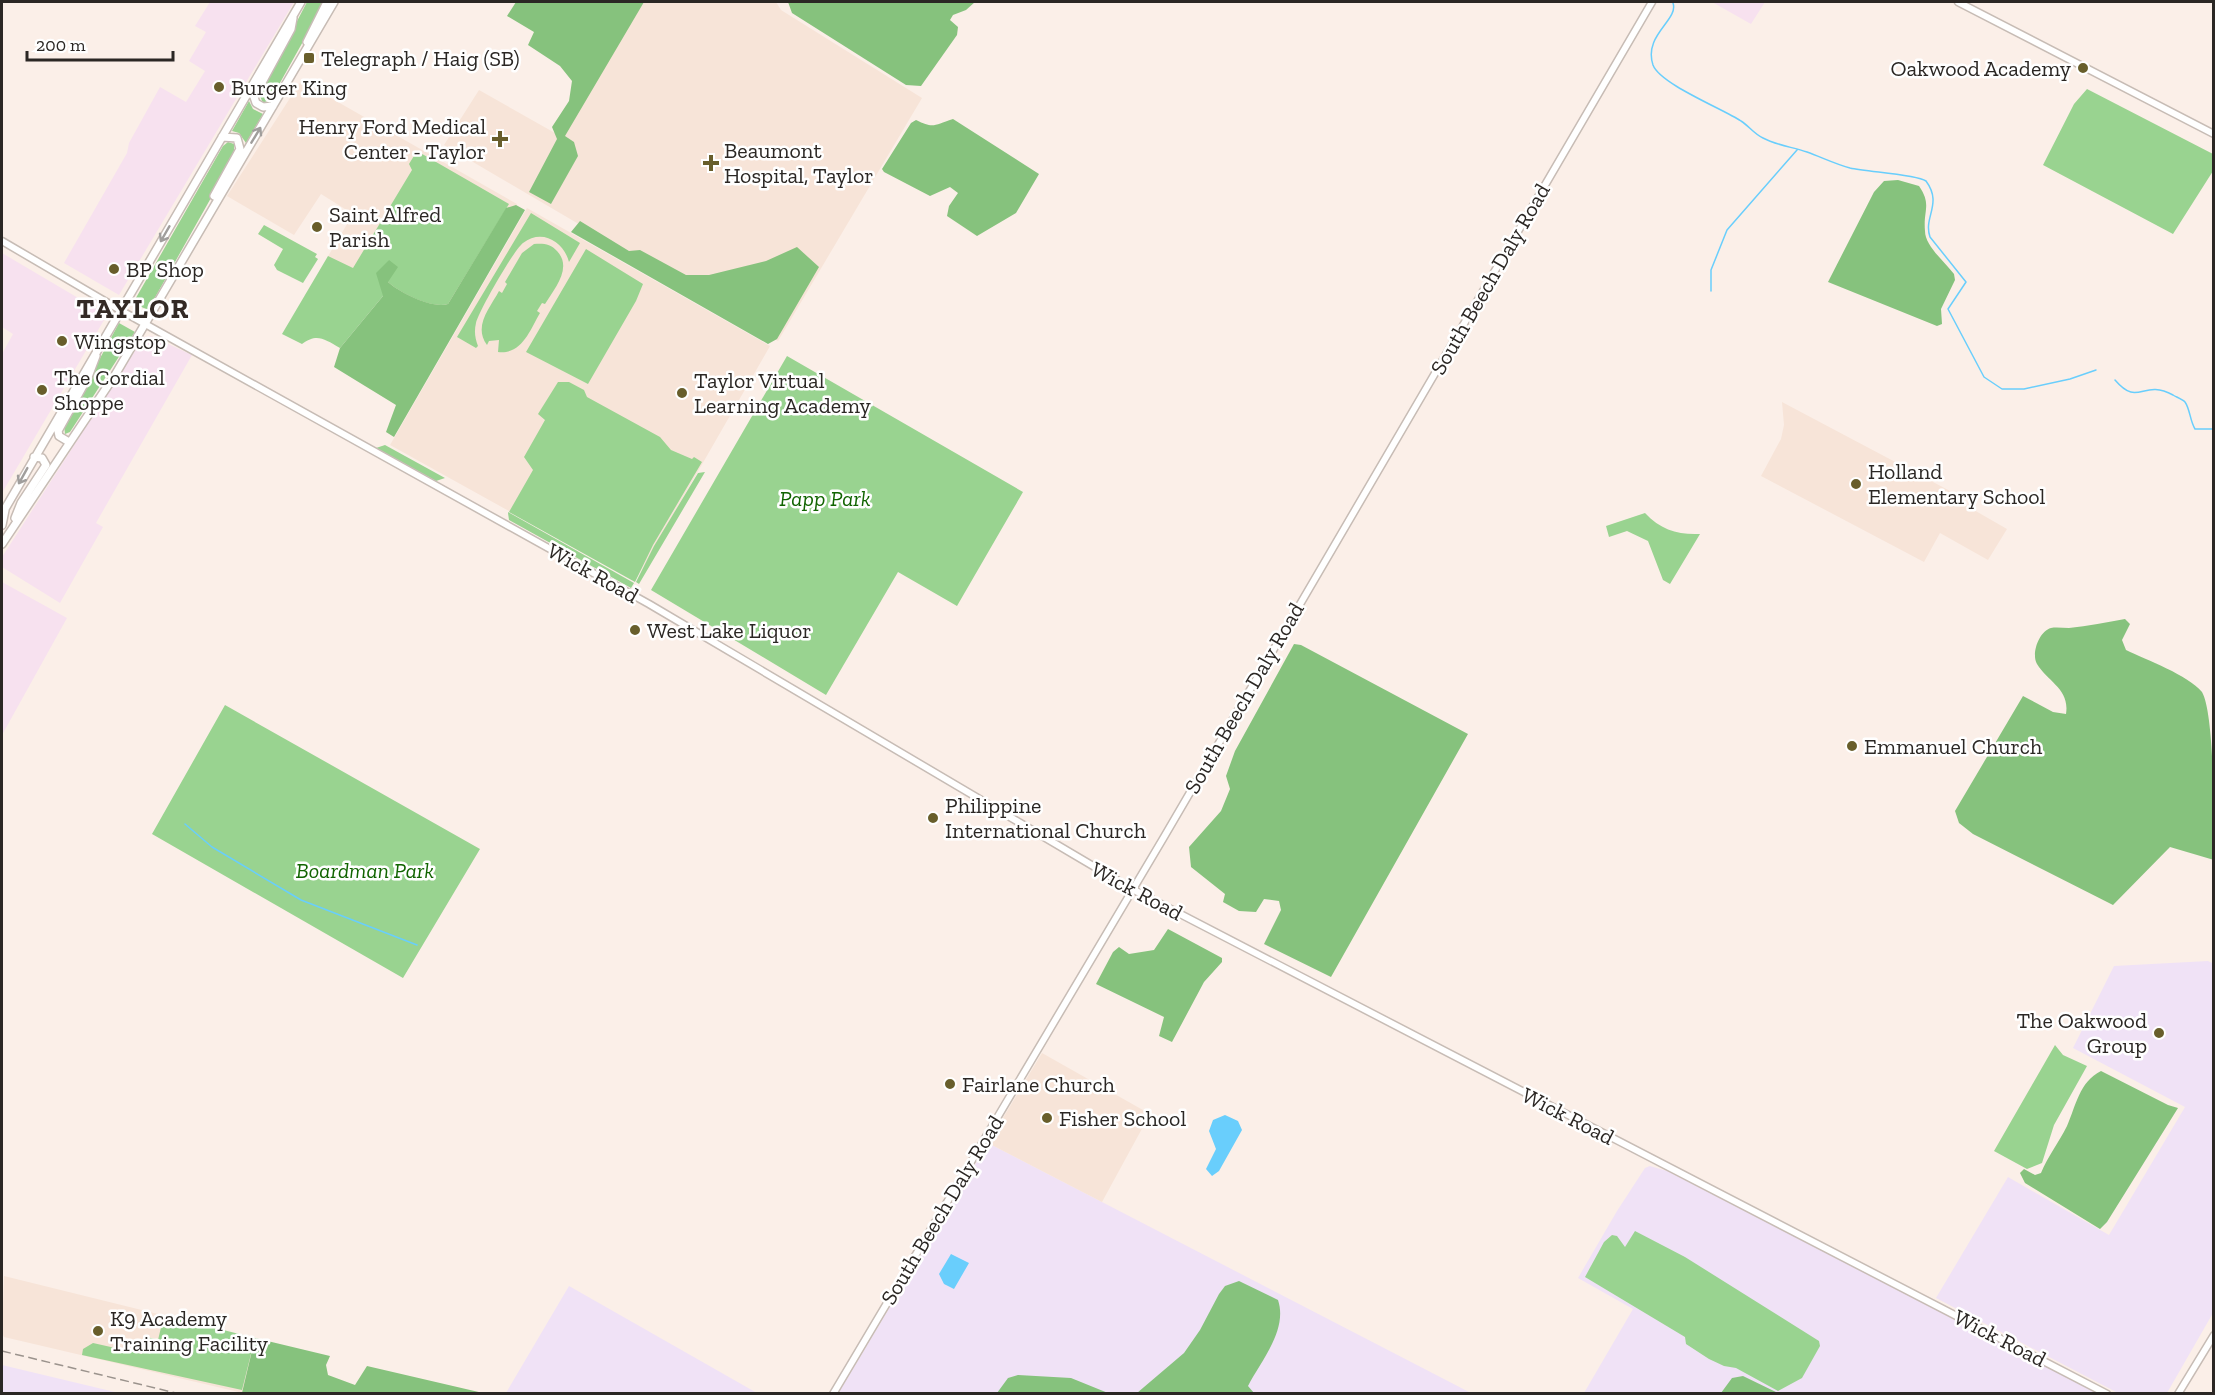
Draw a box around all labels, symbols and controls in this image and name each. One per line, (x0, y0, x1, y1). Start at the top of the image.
scale bar (27, 24, 172, 62)
text: 200 m (36, 34, 86, 56)
place label: Telegraph / Haig (SB) (321, 45, 520, 72)
marker: Telegraph / Haig (SB) (302, 51, 316, 65)
place label: Oakwood Academy (1891, 55, 2072, 82)
marker: Oakwood Academy (2076, 61, 2090, 75)
place label: Burger King (231, 74, 347, 101)
marker: Burger King (212, 80, 226, 94)
place label: Henry Ford Medical Center - Taylor (298, 113, 486, 165)
one-way arrow (250, 127, 262, 144)
marker: Henry Ford Medical Center - Taylor (491, 130, 509, 148)
place label: Beaumont Hospital, Taylor (724, 137, 873, 189)
marker: Beaumont Hospital, Taylor (702, 154, 720, 172)
street label: South Beech Daly Road (1424, 179, 1556, 379)
place label: Saint Alfred Parish (329, 201, 441, 253)
marker: Saint Alfred Parish (310, 220, 324, 234)
one-way arrow (159, 225, 171, 242)
place label: BP Shop (126, 256, 204, 283)
marker: BP Shop (107, 262, 121, 276)
district label: TAYLOR (76, 292, 190, 325)
place label: Wingstop (74, 328, 166, 355)
marker: Wingstop (55, 334, 69, 348)
place label: The Cordial Shoppe (54, 364, 165, 416)
place label: Taylor Virtual Learning Academy (694, 367, 872, 419)
marker: The Cordial Shoppe (35, 383, 49, 397)
marker: Taylor Virtual Learning Academy (675, 386, 689, 400)
place label: Holland Elementary School (1868, 458, 2046, 510)
one-way arrow (17, 467, 29, 484)
marker: Holland Elementary School (1849, 477, 1863, 491)
park label: Papp Park (779, 485, 871, 512)
street label: Wick Road (543, 537, 643, 609)
street label: South Beech Daly Road (1178, 598, 1310, 798)
place label: West Lake Liquor (647, 617, 811, 644)
marker: West Lake Liquor (628, 623, 642, 637)
place label: Emmanuel Church (1864, 733, 2043, 760)
marker: Emmanuel Church (1845, 739, 1859, 753)
place label: Philippine International Church (945, 792, 1147, 844)
marker: Philippine International Church (926, 811, 940, 825)
street label: Wick Road (1086, 856, 1188, 926)
park label: Boardman Park (296, 857, 434, 884)
place label: The Oakwood Group (2016, 1007, 2147, 1059)
marker: The Oakwood Group (2152, 1026, 2166, 1040)
place label: Fairlane Church (962, 1071, 1116, 1098)
marker: Fairlane Church (943, 1077, 957, 1091)
street label: Wick Road (1517, 1081, 1619, 1151)
place label: Fisher School (1059, 1105, 1186, 1132)
street label: South Beech Daly Road (875, 1110, 1009, 1310)
marker: Fisher School (1040, 1111, 1054, 1125)
street label: Wick Road (1949, 1303, 2051, 1373)
place label: K9 Academy Training Facility (110, 1305, 269, 1357)
marker: K9 Academy Training Facility (91, 1324, 105, 1338)

